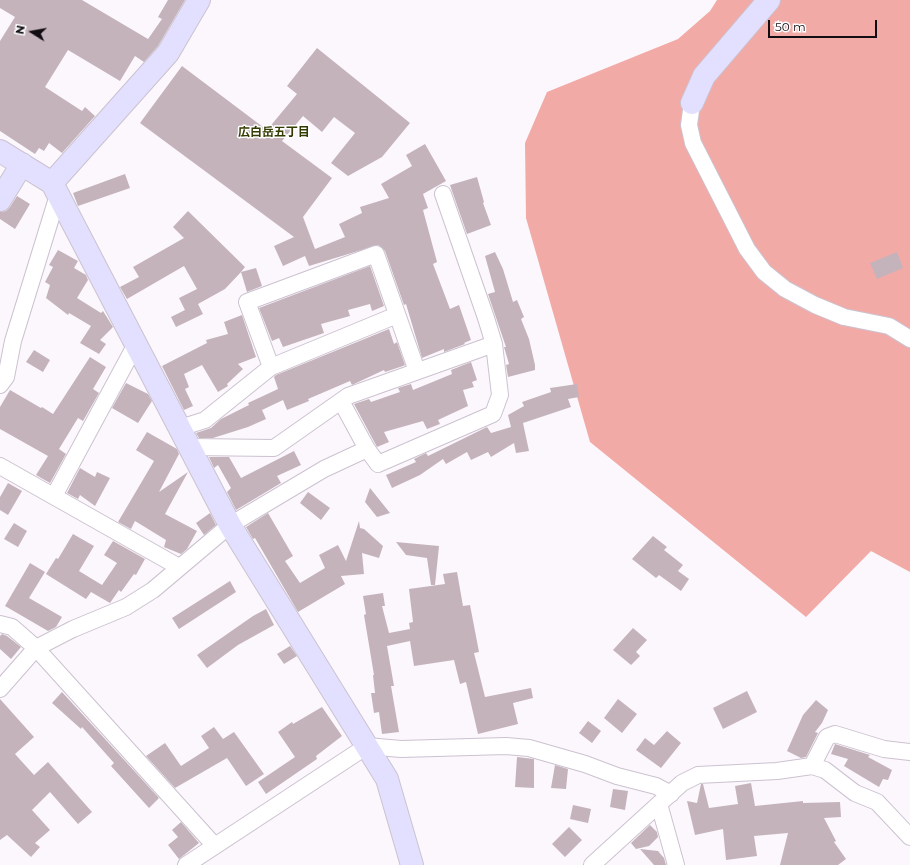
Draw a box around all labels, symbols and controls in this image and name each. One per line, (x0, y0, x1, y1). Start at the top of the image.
north arrow (12, 12, 52, 52)
scale bar (770, 12, 879, 38)
text: 50 m (775, 19, 806, 34)
text: N (12, 24, 28, 35)
district label: 広白岳五丁目 (238, 125, 310, 139)

